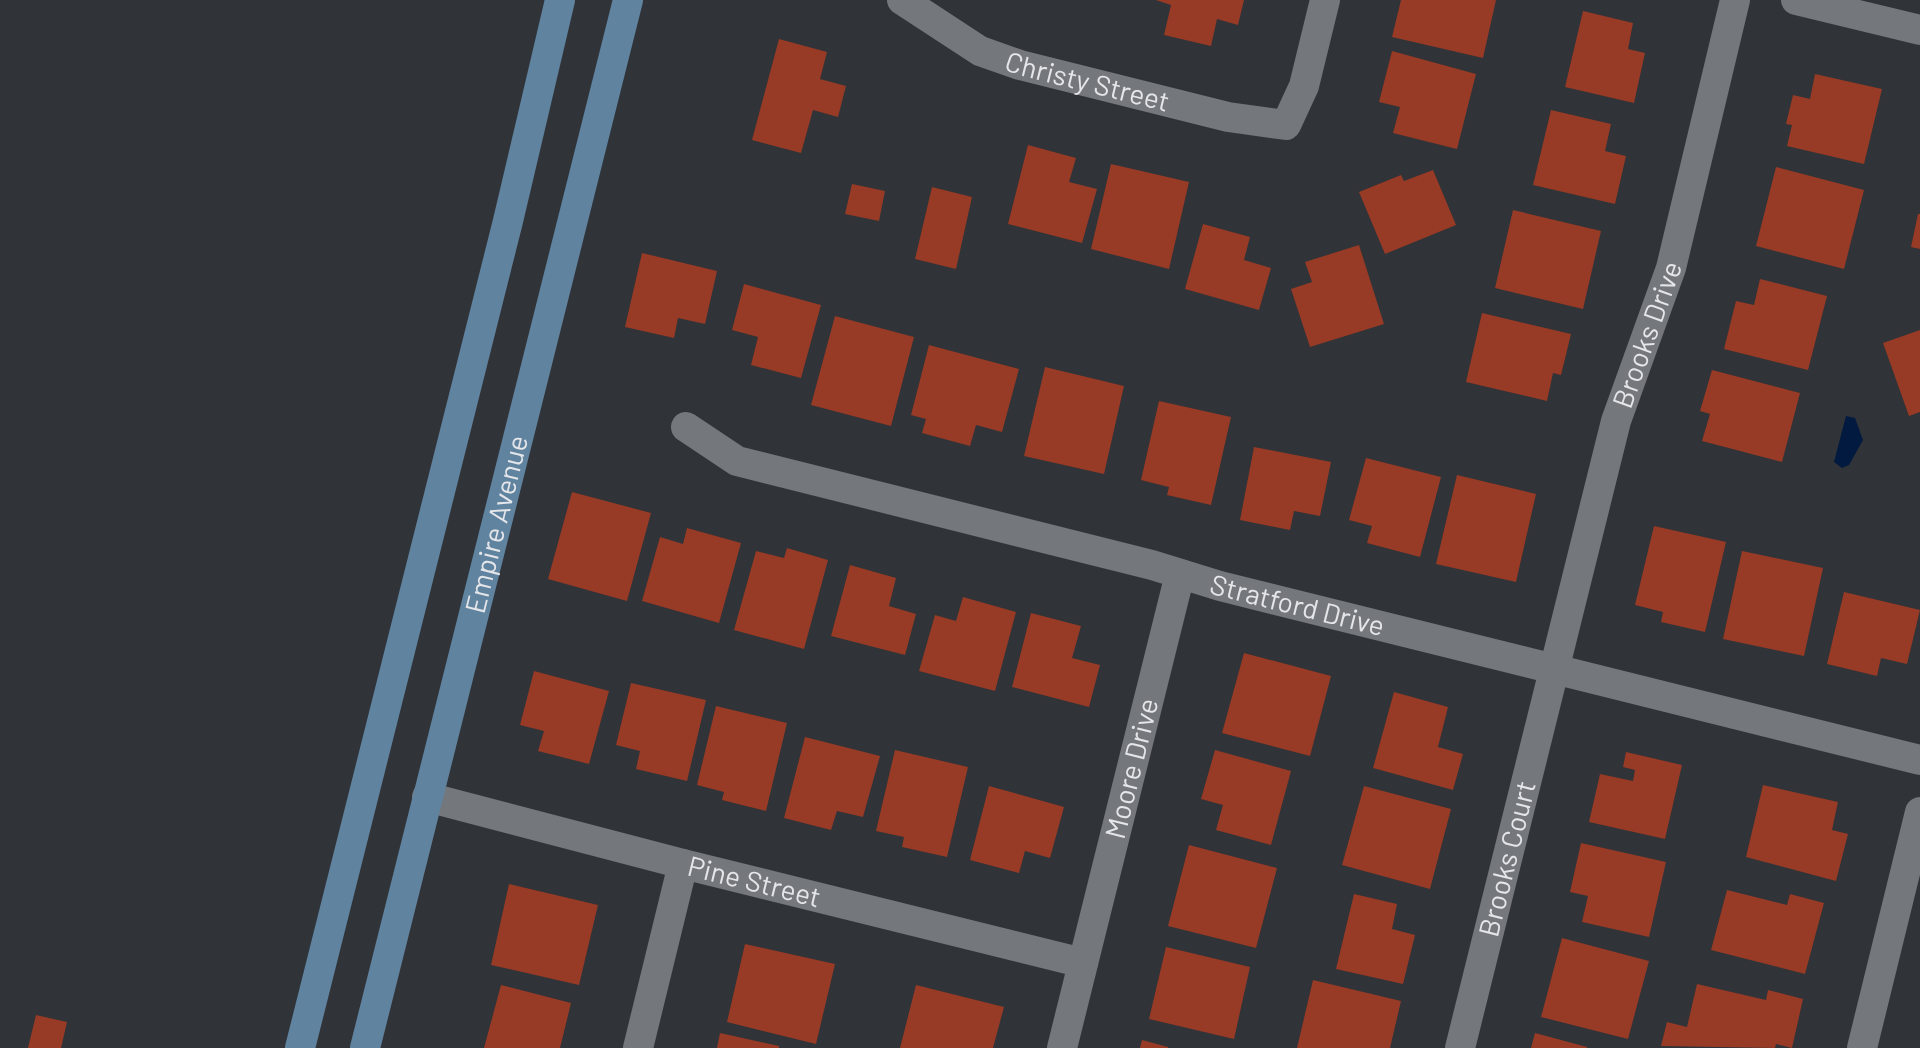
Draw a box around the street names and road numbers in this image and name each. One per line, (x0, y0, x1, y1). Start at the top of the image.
street label: Christy Street (1001, 43, 1173, 118)
street label: Brooks Drive (1604, 256, 1688, 412)
street label: Empire Avenue (457, 431, 534, 617)
street label: Stratford Drive (1206, 566, 1388, 642)
street label: Moore Drive (1097, 695, 1164, 842)
street label: Brooks Court (1470, 777, 1542, 940)
street label: Pine Street (685, 848, 824, 913)

